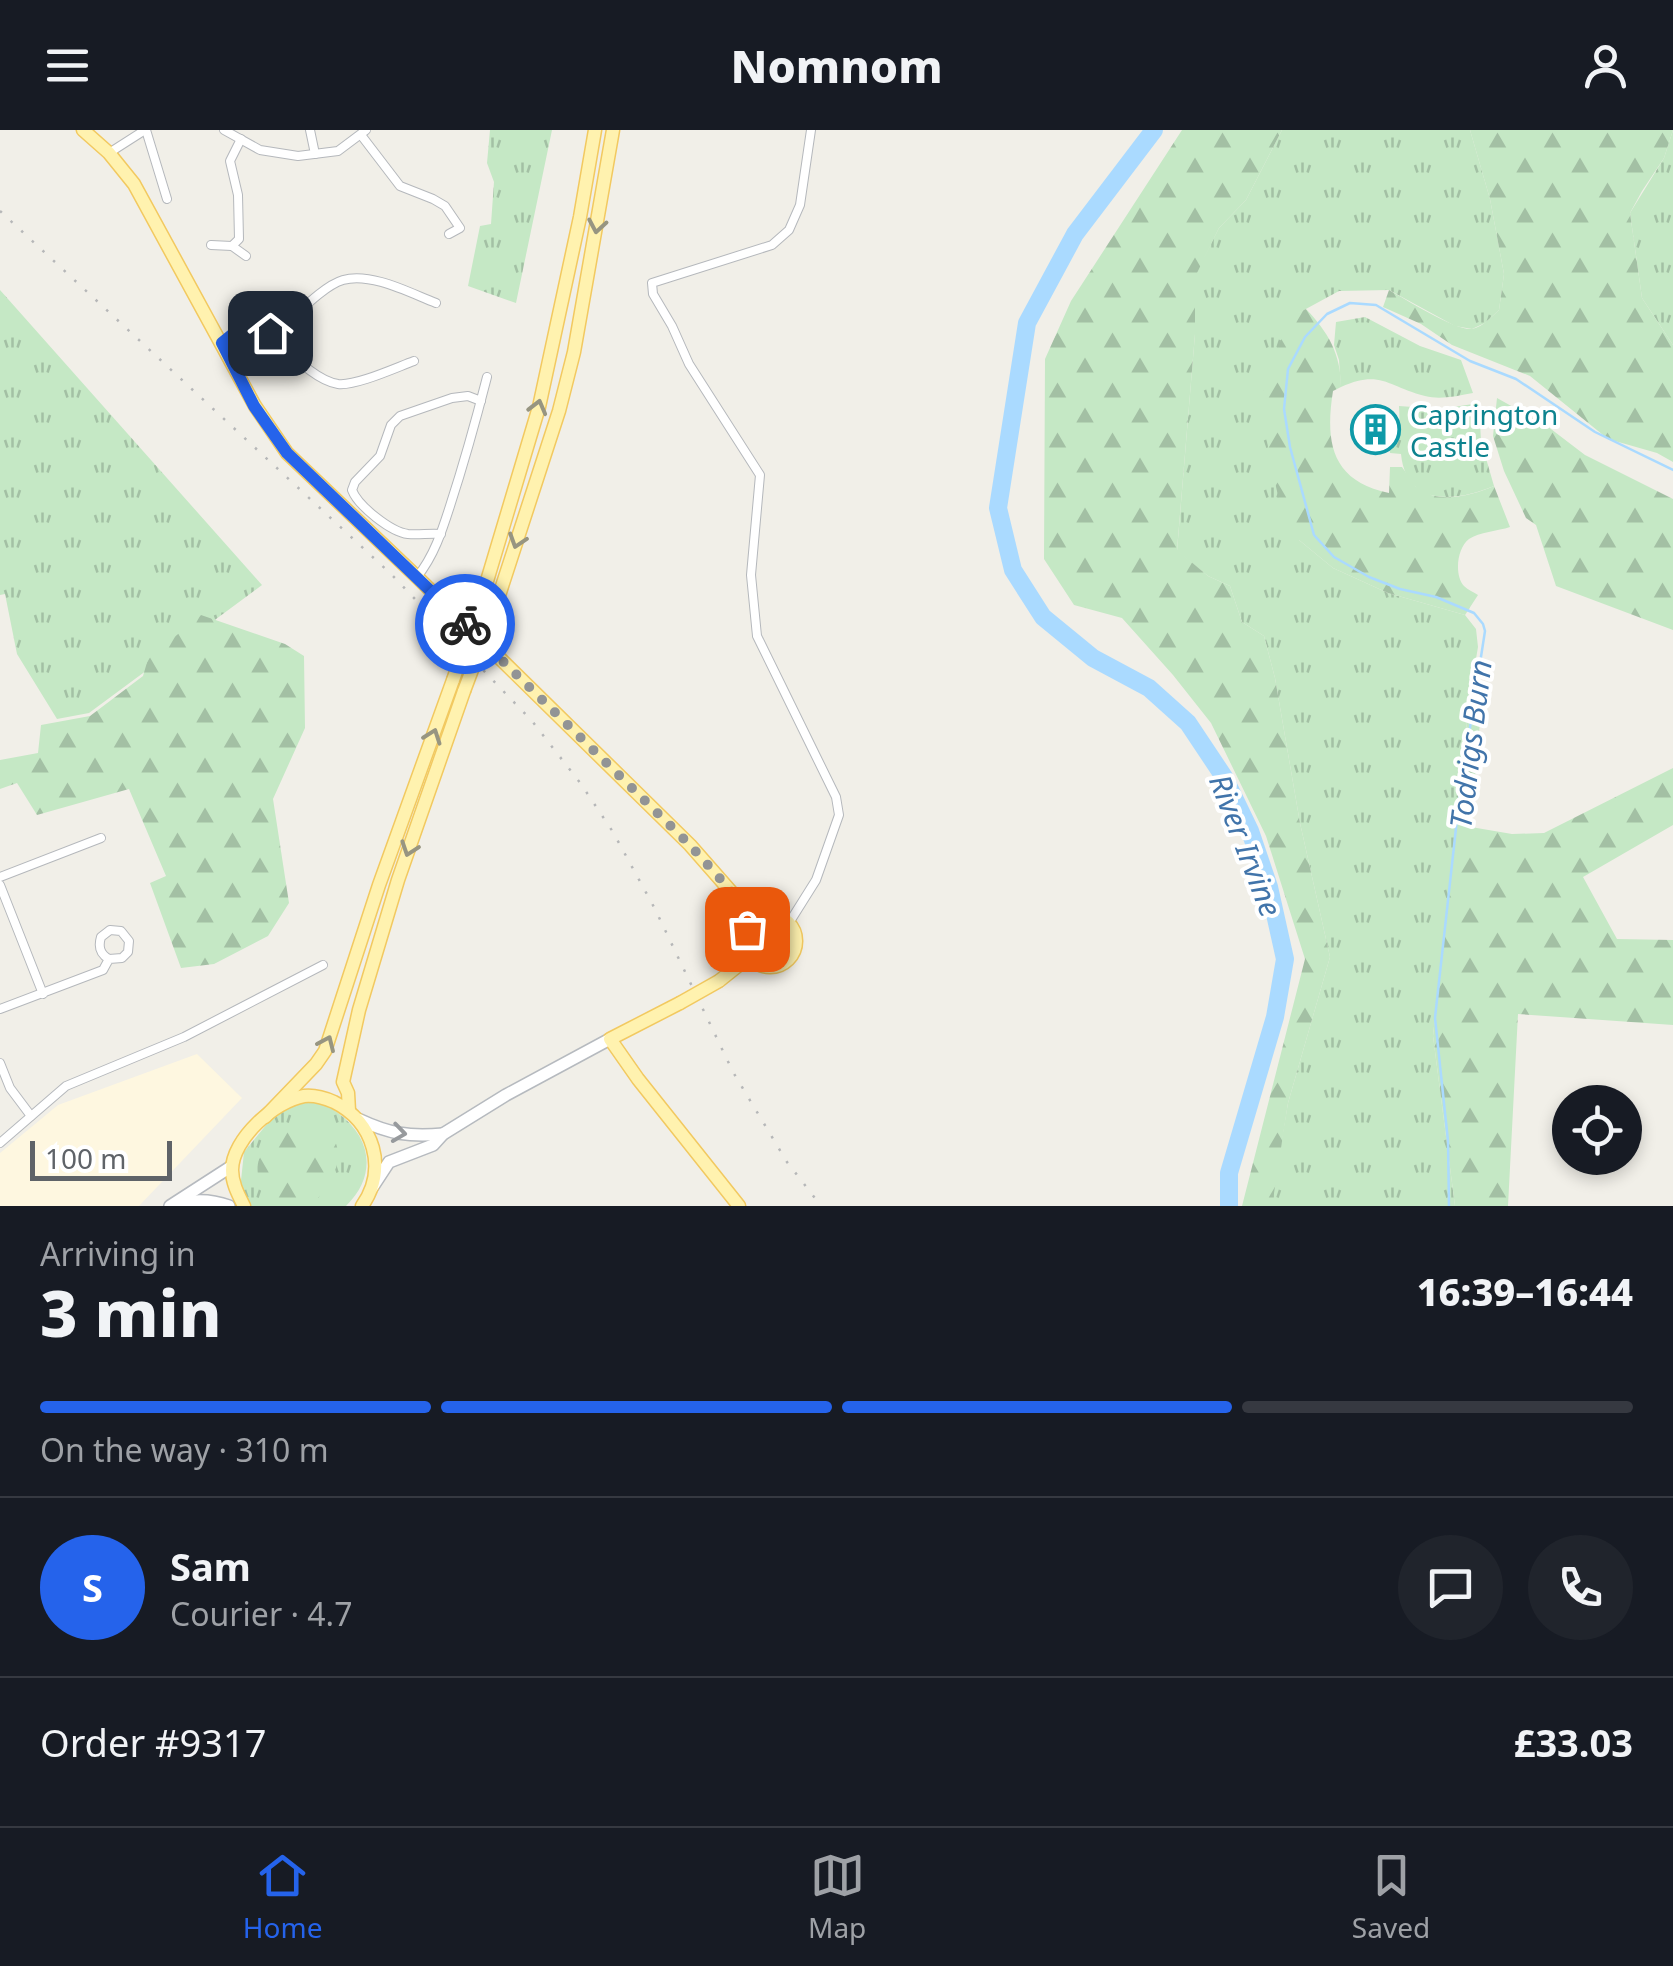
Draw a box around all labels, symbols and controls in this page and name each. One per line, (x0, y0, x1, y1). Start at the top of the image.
text: Nomnom (730, 35, 943, 96)
icon: menu (40, 38, 95, 93)
icon: person (1578, 38, 1633, 93)
one-way arrow (587, 218, 608, 234)
pin (228, 291, 313, 376)
icon: home (243, 306, 298, 361)
place label: Caprington Castle (1410, 395, 1558, 465)
one-way arrow (527, 399, 548, 416)
building icon: Caprington Castle (1349, 404, 1401, 456)
one-way arrow (508, 531, 529, 548)
courier (415, 574, 515, 674)
icon: bike (438, 597, 493, 652)
water label: Todrigs Burn (1439, 657, 1501, 831)
one-way arrow (421, 728, 442, 745)
water label: River Irvine (1200, 768, 1292, 922)
one-way arrow (400, 840, 420, 857)
pin (705, 887, 790, 972)
icon: bag (720, 902, 775, 957)
one-way arrow (315, 1035, 335, 1053)
map controls (1552, 1085, 1642, 1175)
button: locate (1552, 1085, 1642, 1175)
one-way arrow (391, 1122, 408, 1143)
scale bar (30, 1136, 172, 1180)
text: 100 m (45, 1139, 127, 1177)
text: Arriving in (40, 1232, 195, 1275)
text: 16:39–16:44 (1417, 1265, 1633, 1317)
text: 3 min (40, 1268, 222, 1356)
text: On the way · 310 m (40, 1428, 329, 1471)
button: chat (1398, 1535, 1503, 1640)
button: phone (1528, 1535, 1633, 1640)
text: Sam (170, 1540, 251, 1592)
text: S (82, 1561, 103, 1613)
text: Courier · 4.7 (170, 1592, 353, 1635)
text: Order #9317 (40, 1716, 266, 1768)
text: £33.03 (1514, 1716, 1633, 1768)
tab: Home (243, 1848, 322, 1946)
tab: Map (808, 1848, 866, 1946)
tab: Saved (1352, 1848, 1430, 1946)

